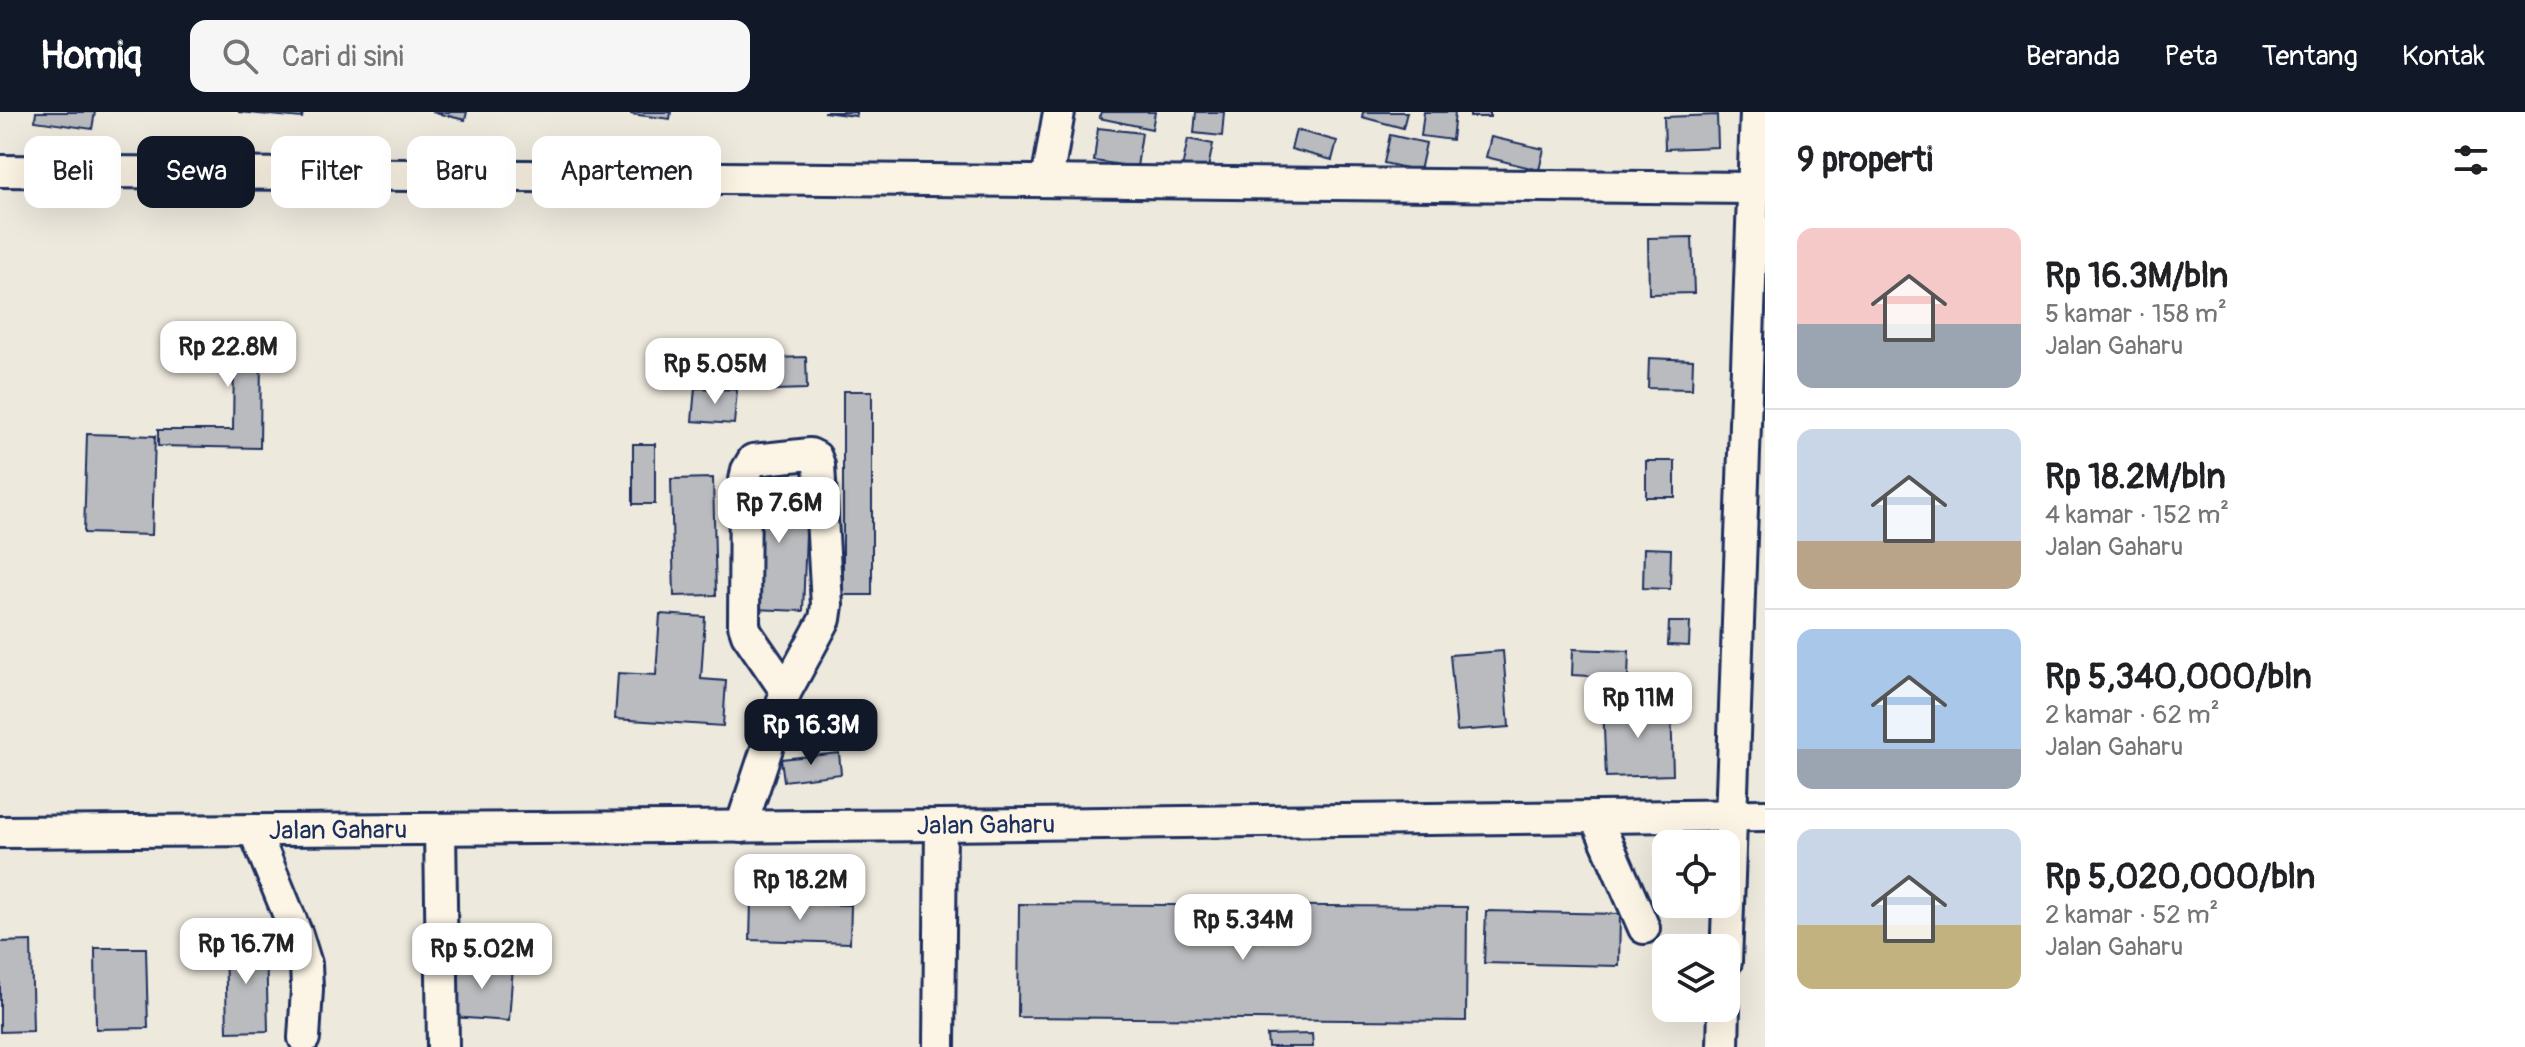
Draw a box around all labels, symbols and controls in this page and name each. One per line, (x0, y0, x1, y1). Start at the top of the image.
search box (190, 20, 750, 92)
text: Homiq (40, 32, 142, 80)
icon: search (218, 34, 262, 78)
text: Cari di sini (282, 38, 404, 75)
text: Beranda (2026, 39, 2120, 74)
text: Peta (2164, 39, 2218, 74)
text: Tentang (2262, 39, 2358, 74)
text: Kontak (2402, 39, 2485, 74)
chip: Beli (24, 136, 121, 208)
chip: Sewa (137, 136, 255, 208)
chip: Filter (271, 136, 391, 208)
chip: Baru (407, 136, 516, 208)
chip: Apartemen (532, 136, 721, 208)
icon: filters (2449, 138, 2493, 182)
text: 9 properti (1797, 139, 1933, 182)
text: Rp 16.3M/bln (2045, 255, 2228, 298)
icon: home (1861, 260, 1957, 356)
text: 5 kamar · 158 m² (2045, 298, 2227, 330)
pin: Rp 22.8M (145, 321, 311, 389)
text: Jalan Gaharu (2045, 330, 2183, 362)
text: Rp 22.8M (178, 331, 278, 363)
pin: Rp 5.05M (632, 338, 798, 406)
text: Rp 5.05M (663, 348, 767, 380)
text: Rp 18.2M/bln (2045, 456, 2226, 499)
icon: home (1861, 461, 1957, 557)
pin: Rp 7.6M (705, 477, 853, 545)
text: Rp 7.6M (736, 487, 822, 519)
text: 4 kamar · 152 m² (2045, 499, 2229, 531)
text: Jalan Gaharu (2045, 531, 2183, 563)
text: Rp 5,340,000/bln (2045, 656, 2312, 699)
icon: home (1861, 661, 1957, 757)
pin: Rp 11M (1573, 672, 1703, 740)
text: Rp 11M (1602, 682, 1674, 714)
pin: Rp 16.3M (728, 699, 894, 767)
text: 2 kamar · 62 m² (2045, 699, 2220, 731)
text: Rp 16.3M (762, 709, 860, 741)
text: Jalan Gaharu (2045, 731, 2183, 763)
street label: Jalan Gaharu (917, 809, 1055, 842)
street label: Jalan Gaharu (269, 814, 407, 847)
map controls (1652, 830, 1740, 1022)
button: locate (1652, 830, 1740, 918)
pin: Rp 18.2M (717, 854, 883, 922)
text: Rp 5,020,000/bln (2045, 856, 2315, 899)
icon: home (1861, 861, 1957, 957)
text: Rp 18.2M (752, 864, 848, 896)
pin: Rp 5.34M (1160, 894, 1326, 962)
text: 2 kamar · 52 m² (2045, 899, 2219, 931)
text: Rp 5.34M (1192, 904, 1294, 936)
pin: Rp 16.7M (163, 918, 329, 986)
pin: Rp 5.02M (399, 923, 565, 991)
text: Rp 16.7M (198, 928, 294, 960)
text: Jalan Gaharu (2045, 931, 2183, 963)
text: Rp 5.02M (430, 933, 534, 965)
button: layers (1652, 934, 1740, 1022)

